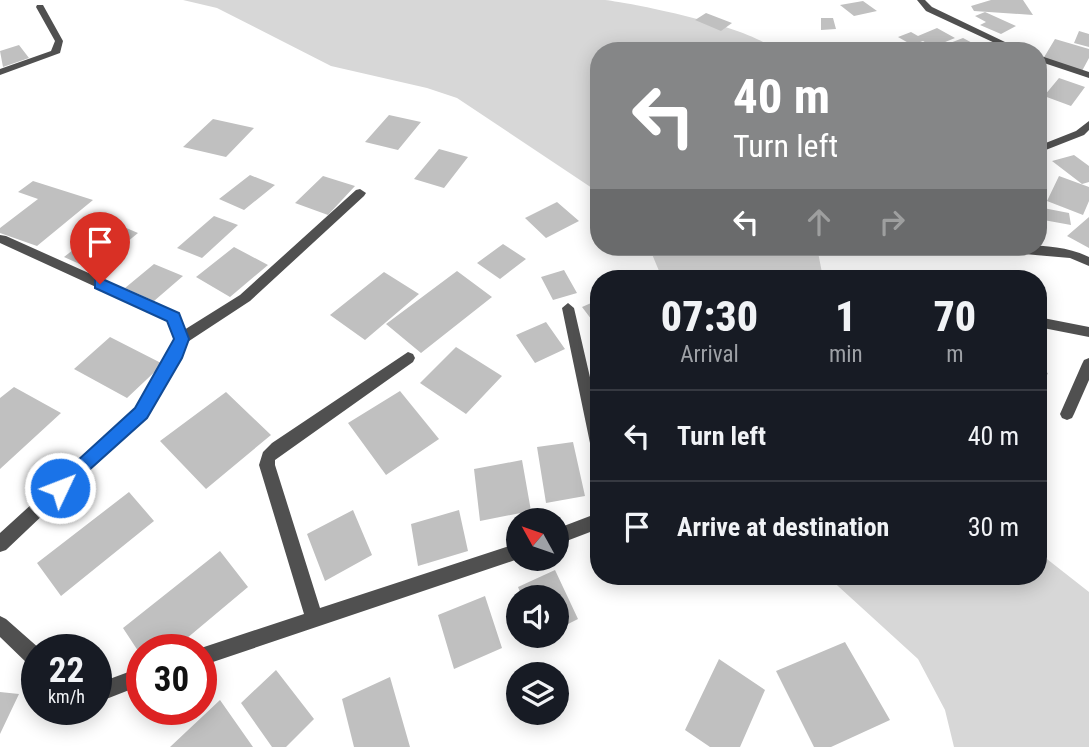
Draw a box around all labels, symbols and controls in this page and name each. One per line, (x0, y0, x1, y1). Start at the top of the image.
text: 40 m (733, 68, 830, 125)
icon: left (618, 70, 709, 161)
text: Turn left (733, 127, 838, 165)
icon: left (727, 203, 765, 241)
icon: ahead (800, 203, 838, 241)
icon: right (873, 203, 911, 241)
pin (70, 212, 130, 284)
icon: arrive (81, 223, 119, 261)
text: 07:30 (661, 292, 758, 341)
text: 1 (835, 292, 856, 341)
text: 70 (933, 292, 976, 341)
text: Arrival (680, 341, 739, 368)
text: min (829, 341, 863, 368)
text: m (946, 341, 963, 368)
icon: left (618, 417, 656, 455)
text: Turn left (677, 421, 766, 451)
text: 40 m (968, 421, 1019, 451)
position arrow (23, 451, 97, 525)
north arrow (506, 508, 569, 570)
map controls (506, 508, 569, 725)
icon: arrive (618, 508, 656, 546)
text: Arrive at destination (677, 512, 889, 542)
text: 30 m (968, 512, 1019, 542)
button: sound (506, 585, 569, 648)
speed limit sign: 30 (126, 634, 217, 725)
text: 22 (49, 650, 84, 691)
button: layers (506, 662, 569, 725)
text: km/h (48, 686, 85, 707)

